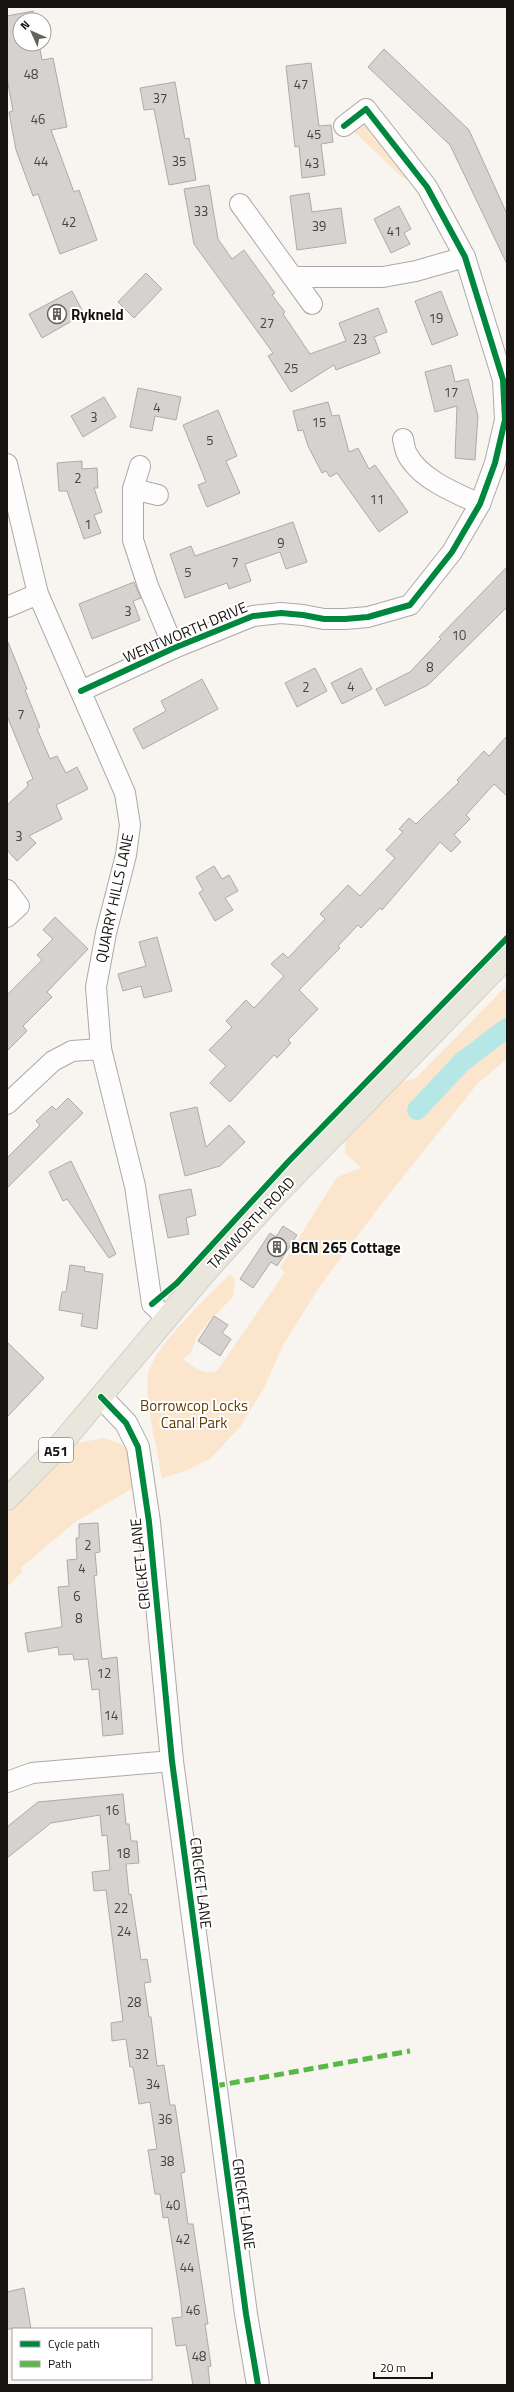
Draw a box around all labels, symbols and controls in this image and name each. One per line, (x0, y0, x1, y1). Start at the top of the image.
north arrow (12, 12, 52, 52)
text: N (17, 17, 33, 33)
house number: 48 (24, 64, 38, 84)
house number: 47 (294, 74, 308, 94)
house number: 37 (153, 88, 167, 108)
house number: 46 (31, 109, 45, 129)
house number: 45 (307, 124, 321, 144)
house number: 44 (34, 151, 48, 171)
house number: 35 (172, 151, 186, 171)
house number: 43 (305, 153, 319, 173)
house number: 33 (194, 201, 208, 221)
house number: 42 (62, 212, 76, 232)
house number: 39 (312, 216, 326, 236)
house number: 41 (387, 221, 401, 241)
building icon: Rykneld (46, 303, 68, 325)
place label: Rykneld (71, 303, 124, 326)
house number: 19 (429, 308, 443, 328)
house number: 27 (260, 313, 274, 333)
house number: 23 (353, 329, 367, 349)
house number: 25 (284, 358, 298, 378)
house number: 17 (444, 382, 458, 402)
house number: 4 (153, 397, 161, 417)
house number: 3 (90, 407, 98, 427)
house number: 15 (312, 412, 326, 432)
house number: 5 (206, 430, 214, 450)
house number: 2 (74, 468, 82, 488)
house number: 11 (370, 489, 384, 509)
house number: 1 (84, 514, 92, 534)
house number: 9 (277, 533, 285, 553)
house number: 7 (231, 552, 239, 572)
house number: 5 (184, 562, 192, 582)
street label: WENTWORTH DRIVE (119, 595, 251, 669)
house number: 3 (124, 601, 132, 621)
house number: 10 (452, 625, 466, 645)
house number: 8 (426, 657, 434, 677)
house number: 4 (347, 676, 355, 696)
house number: 2 (302, 677, 310, 697)
house number: 7 (17, 704, 25, 724)
house number: 3 (15, 826, 23, 846)
street label: QUARRY HILLS LANE (89, 831, 139, 965)
street label: TAMWORTH ROAD (202, 1171, 300, 1275)
building icon: BCN 265 Cottage (266, 1236, 288, 1258)
place label: BCN 265 Cottage (291, 1236, 401, 1259)
park label: Borrowcop Locks Canal Park (140, 1394, 248, 1434)
road number: A51 (39, 1438, 73, 1462)
street label: CRICKET LANE (124, 1517, 156, 1611)
house number: 2 (84, 1535, 92, 1555)
house number: 4 (78, 1558, 86, 1578)
house number: 6 (73, 1586, 81, 1606)
house number: 8 (75, 1608, 83, 1628)
house number: 12 (97, 1663, 111, 1683)
house number: 14 (104, 1705, 118, 1725)
house number: 16 (105, 1800, 119, 1820)
street label: CRICKET LANE (184, 1836, 218, 1930)
house number: 18 (116, 1843, 130, 1863)
house number: 22 (114, 1898, 128, 1918)
house number: 24 (117, 1921, 131, 1941)
house number: 28 (127, 1992, 141, 2012)
house number: 32 (135, 2044, 149, 2064)
house number: 34 (146, 2074, 160, 2094)
house number: 36 (158, 2109, 172, 2129)
house number: 38 (160, 2151, 174, 2171)
street label: CRICKET LANE (226, 2157, 262, 2251)
house number: 40 (166, 2195, 180, 2215)
house number: 42 (176, 2229, 190, 2249)
house number: 44 (180, 2257, 194, 2277)
house number: 46 (186, 2300, 200, 2320)
legend (12, 2328, 152, 2380)
text: Cycle path (48, 2334, 100, 2353)
house number: 48 (192, 2346, 206, 2366)
text: Path (48, 2354, 72, 2373)
scale bar (374, 2354, 432, 2380)
text: 20 m (380, 2358, 406, 2377)

